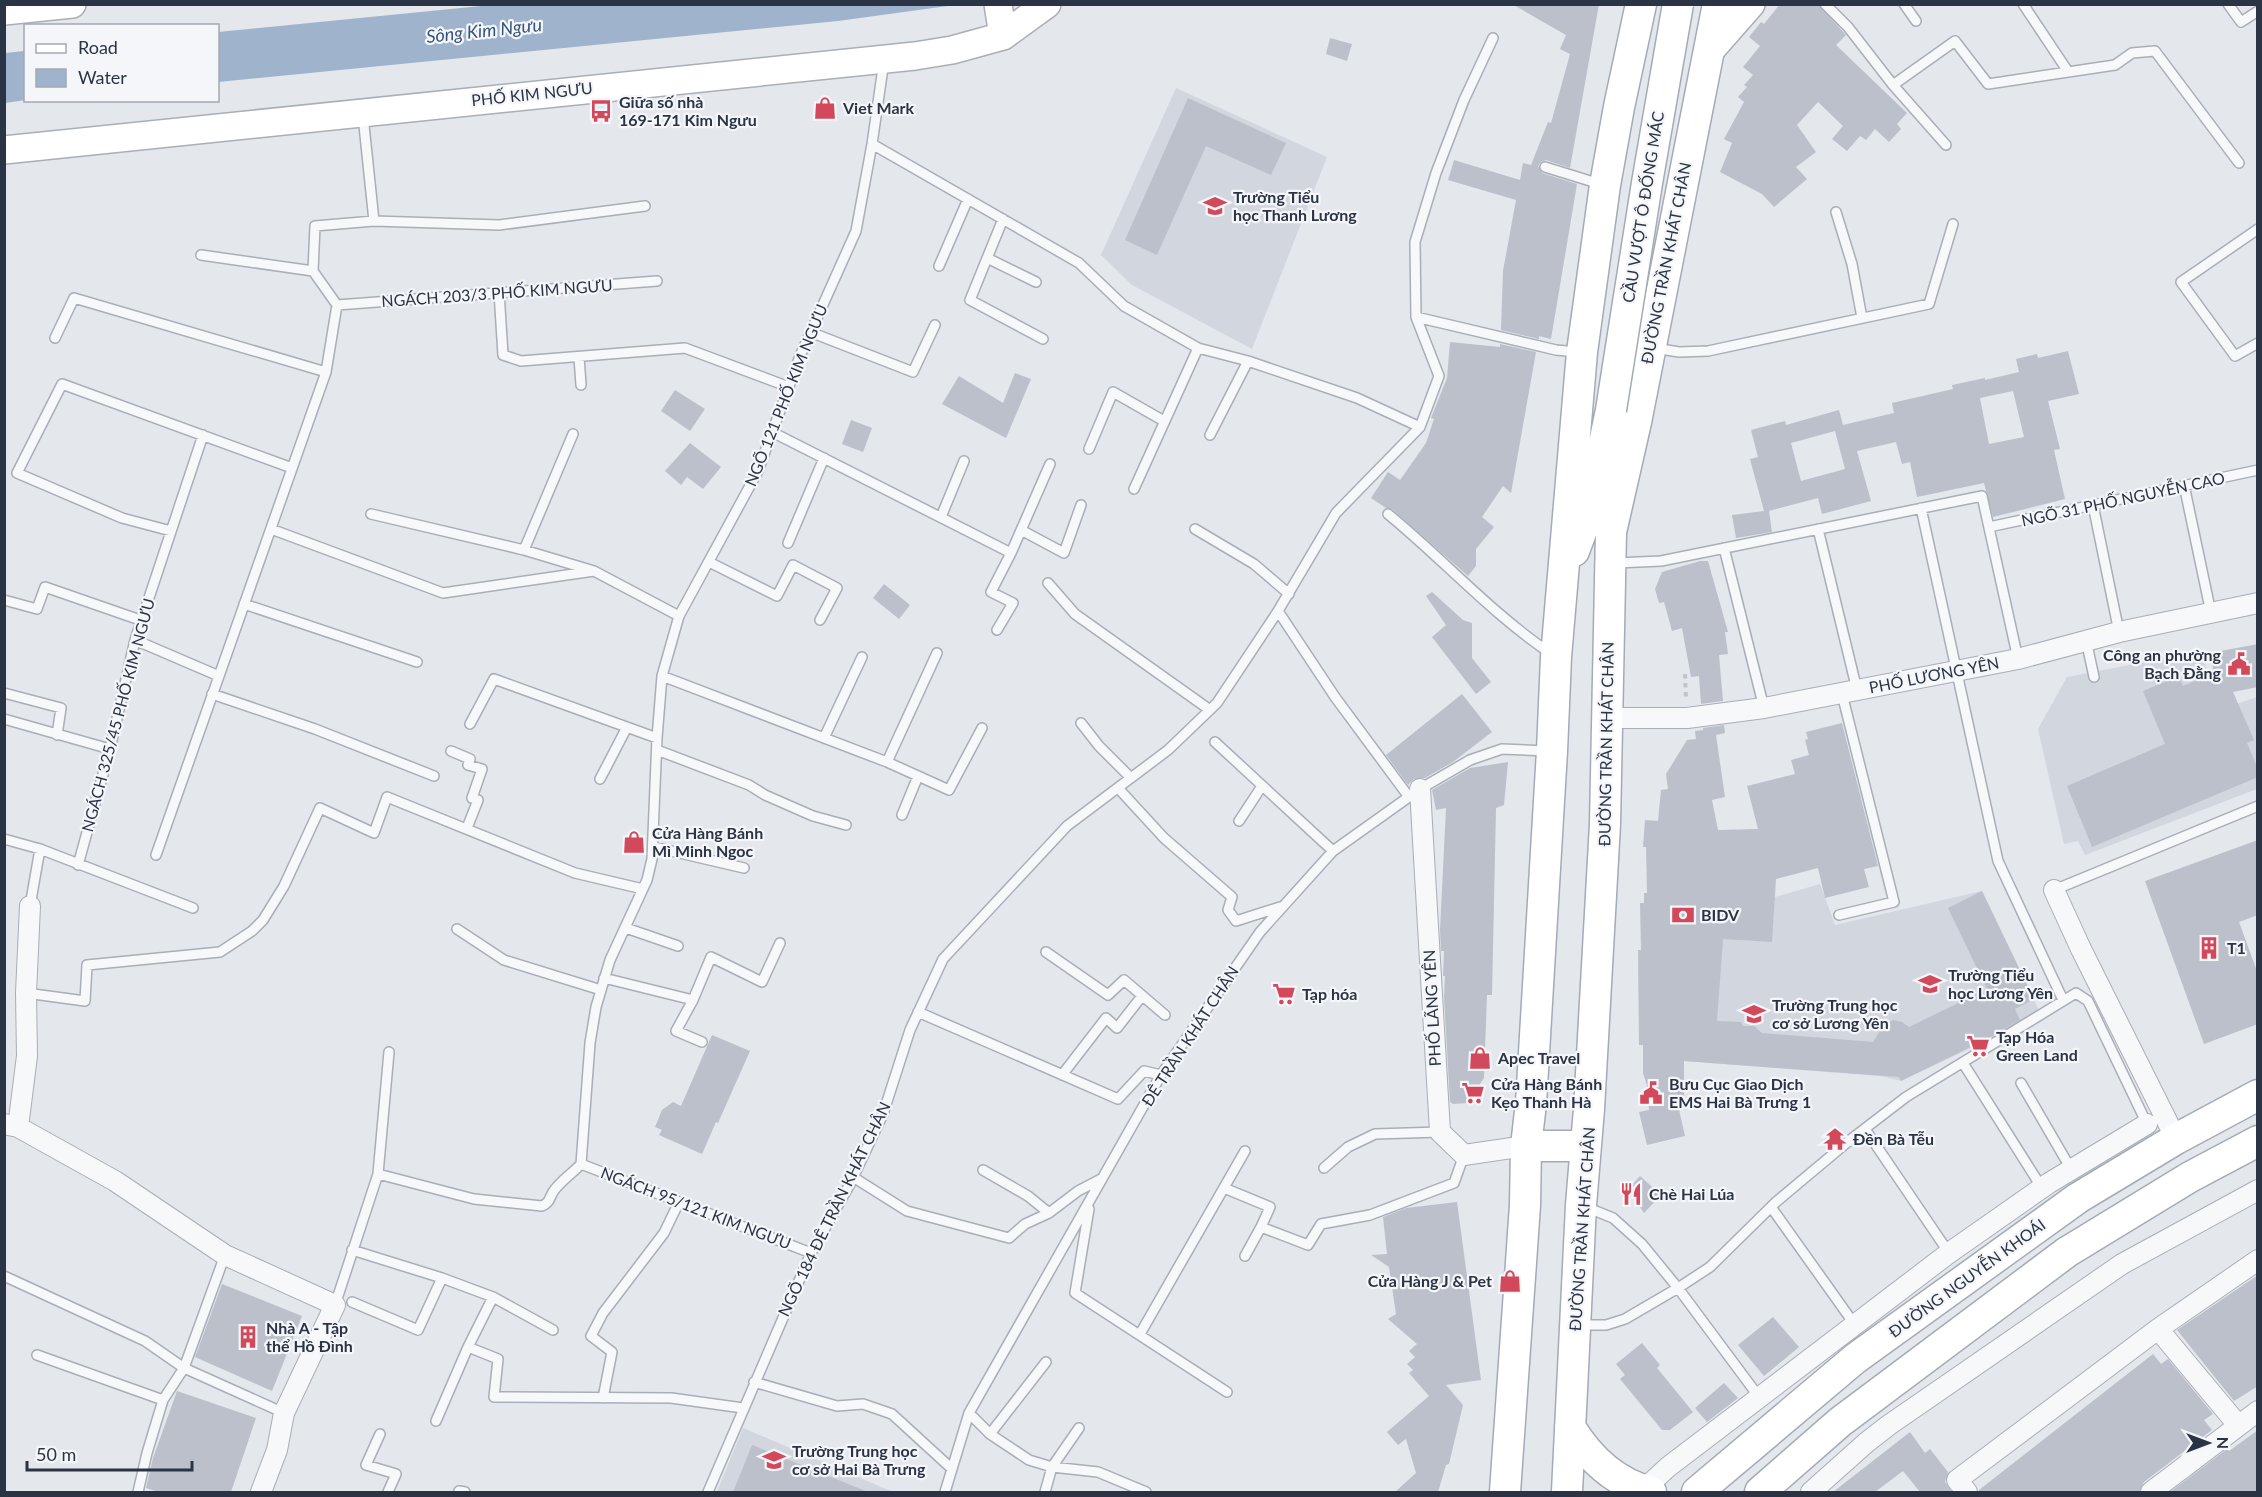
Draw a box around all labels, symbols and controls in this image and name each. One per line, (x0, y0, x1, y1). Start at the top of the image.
water label: Sông Kim Ngưu (425, 13, 543, 47)
legend (24, 24, 219, 102)
text: Road (78, 36, 118, 58)
text: Water (78, 66, 127, 88)
street label: PHỐ KIM NGƯU (470, 78, 594, 109)
place label: Giữa số nhà 169-171 Kim Ngưu (619, 92, 757, 129)
shop icon: Viet Mark (812, 95, 838, 121)
bus stop icon: Giữa số nhà 169-171 Kim Ngưu (588, 98, 614, 124)
place label: Viet Mark (842, 98, 914, 117)
street label: CẦU VƯỢT Ô ĐỐNG MÁC (1618, 110, 1667, 304)
street label: ĐƯỜNG TRẦN KHÁT CHÂN (1637, 161, 1694, 365)
place label: Trường Tiểu học Thanh Lương (1233, 187, 1357, 224)
school or university icon: Trường Tiểu học Thanh Lương (1202, 193, 1228, 219)
street label: NGÁCH 203/3 PHỐ KIM NGƯU (381, 275, 613, 310)
street label: NGÕ 121 PHỐ KIM NGƯU (740, 301, 831, 489)
street label: NGÕ 31 PHỐ NGUYỄN CAO (2019, 468, 2227, 529)
street label: NGÁCH 325/45 PHỐ KIM NGƯU (77, 596, 158, 834)
street label: ĐƯỜNG TRẦN KHÁT CHÂN (1594, 641, 1617, 847)
place label: Công an phường Bạch Đằng (2103, 645, 2222, 682)
public building icon: Công an phường Bạch Đằng (2226, 651, 2252, 677)
street label: PHỐ LƯƠNG YÊN (1867, 653, 2001, 696)
place label: Cửa Hàng Bánh Mì Minh Ngoc (652, 823, 763, 860)
shop icon: Cửa Hàng Bánh Mì Minh Ngoc (621, 829, 647, 855)
bank icon: BIDV (1670, 902, 1696, 928)
place label: BIDV (1701, 905, 1740, 924)
building icon: T1 (2196, 935, 2222, 961)
place label: T1 (2227, 938, 2246, 957)
street label: PHỐ LÃNG YÊN (1419, 949, 1444, 1067)
street label: ĐÊ TRẦN KHÁT CHÂN (1137, 962, 1242, 1109)
place label: Trường Tiểu học Lương Yên (1948, 965, 2053, 1002)
school or university icon: Trường Tiểu học Lương Yên (1917, 971, 1943, 997)
supermarket icon: Tạp hóa (1271, 981, 1297, 1007)
place label: Tạp hóa (1302, 984, 1357, 1003)
place label: Trường Trung học cơ sở Lương Yên (1772, 995, 1898, 1032)
school or university icon: Trường Trung học cơ sở Lương Yên (1741, 1001, 1767, 1027)
place label: Tạp Hóa Green Land (1996, 1027, 2078, 1064)
supermarket icon: Tạp Hóa Green Land (1965, 1033, 1991, 1059)
shop icon: Apec Travel (1467, 1045, 1493, 1071)
place label: Apec Travel (1497, 1048, 1580, 1067)
place label: Cửa Hàng Bánh Kẹo Thanh Hà (1491, 1074, 1602, 1111)
place label: Bưu Cục Giao Dịch EMS Hai Bà Trưng 1 (1669, 1074, 1811, 1111)
supermarket icon: Cửa Hàng Bánh Kẹo Thanh Hà (1460, 1080, 1486, 1106)
public building icon: Bưu Cục Giao Dịch EMS Hai Bà Trưng 1 (1638, 1080, 1664, 1106)
street label: NGÕ 184 ĐÊ TRẦN KHÁT CHÂN (773, 1099, 894, 1319)
street label: ĐƯỜNG TRẦN KHÁT CHÂN (1565, 1126, 1598, 1332)
temple icon: Đền Bà Tễu (1822, 1126, 1848, 1152)
place label: Đền Bà Tễu (1852, 1129, 1934, 1148)
street label: NGÁCH 95/121 KIM NGƯU (598, 1162, 794, 1253)
restaurant icon: Chè Hai Lúa (1618, 1181, 1644, 1207)
place label: Chè Hai Lúa (1649, 1184, 1734, 1203)
street label: ĐƯỜNG NGUYỄN KHOÁI (1885, 1214, 2049, 1341)
shop icon: Cửa Hàng J & Pet (1497, 1268, 1523, 1294)
place label: Cửa Hàng J & Pet (1368, 1271, 1492, 1290)
place label: Nhà A - Tập thể Hồ Đình (266, 1318, 353, 1355)
building icon: Nhà A - Tập thể Hồ Đình (235, 1324, 261, 1350)
north arrow (2178, 1413, 2238, 1473)
scale bar (27, 1434, 192, 1472)
text: N (2214, 1437, 2233, 1449)
place label: Trường Trung học cơ sở Hai Bà Trưng (792, 1441, 926, 1478)
text: 50 m (36, 1443, 76, 1465)
school or university icon: Trường Trung học cơ sở Hai Bà Trưng (761, 1447, 787, 1473)

